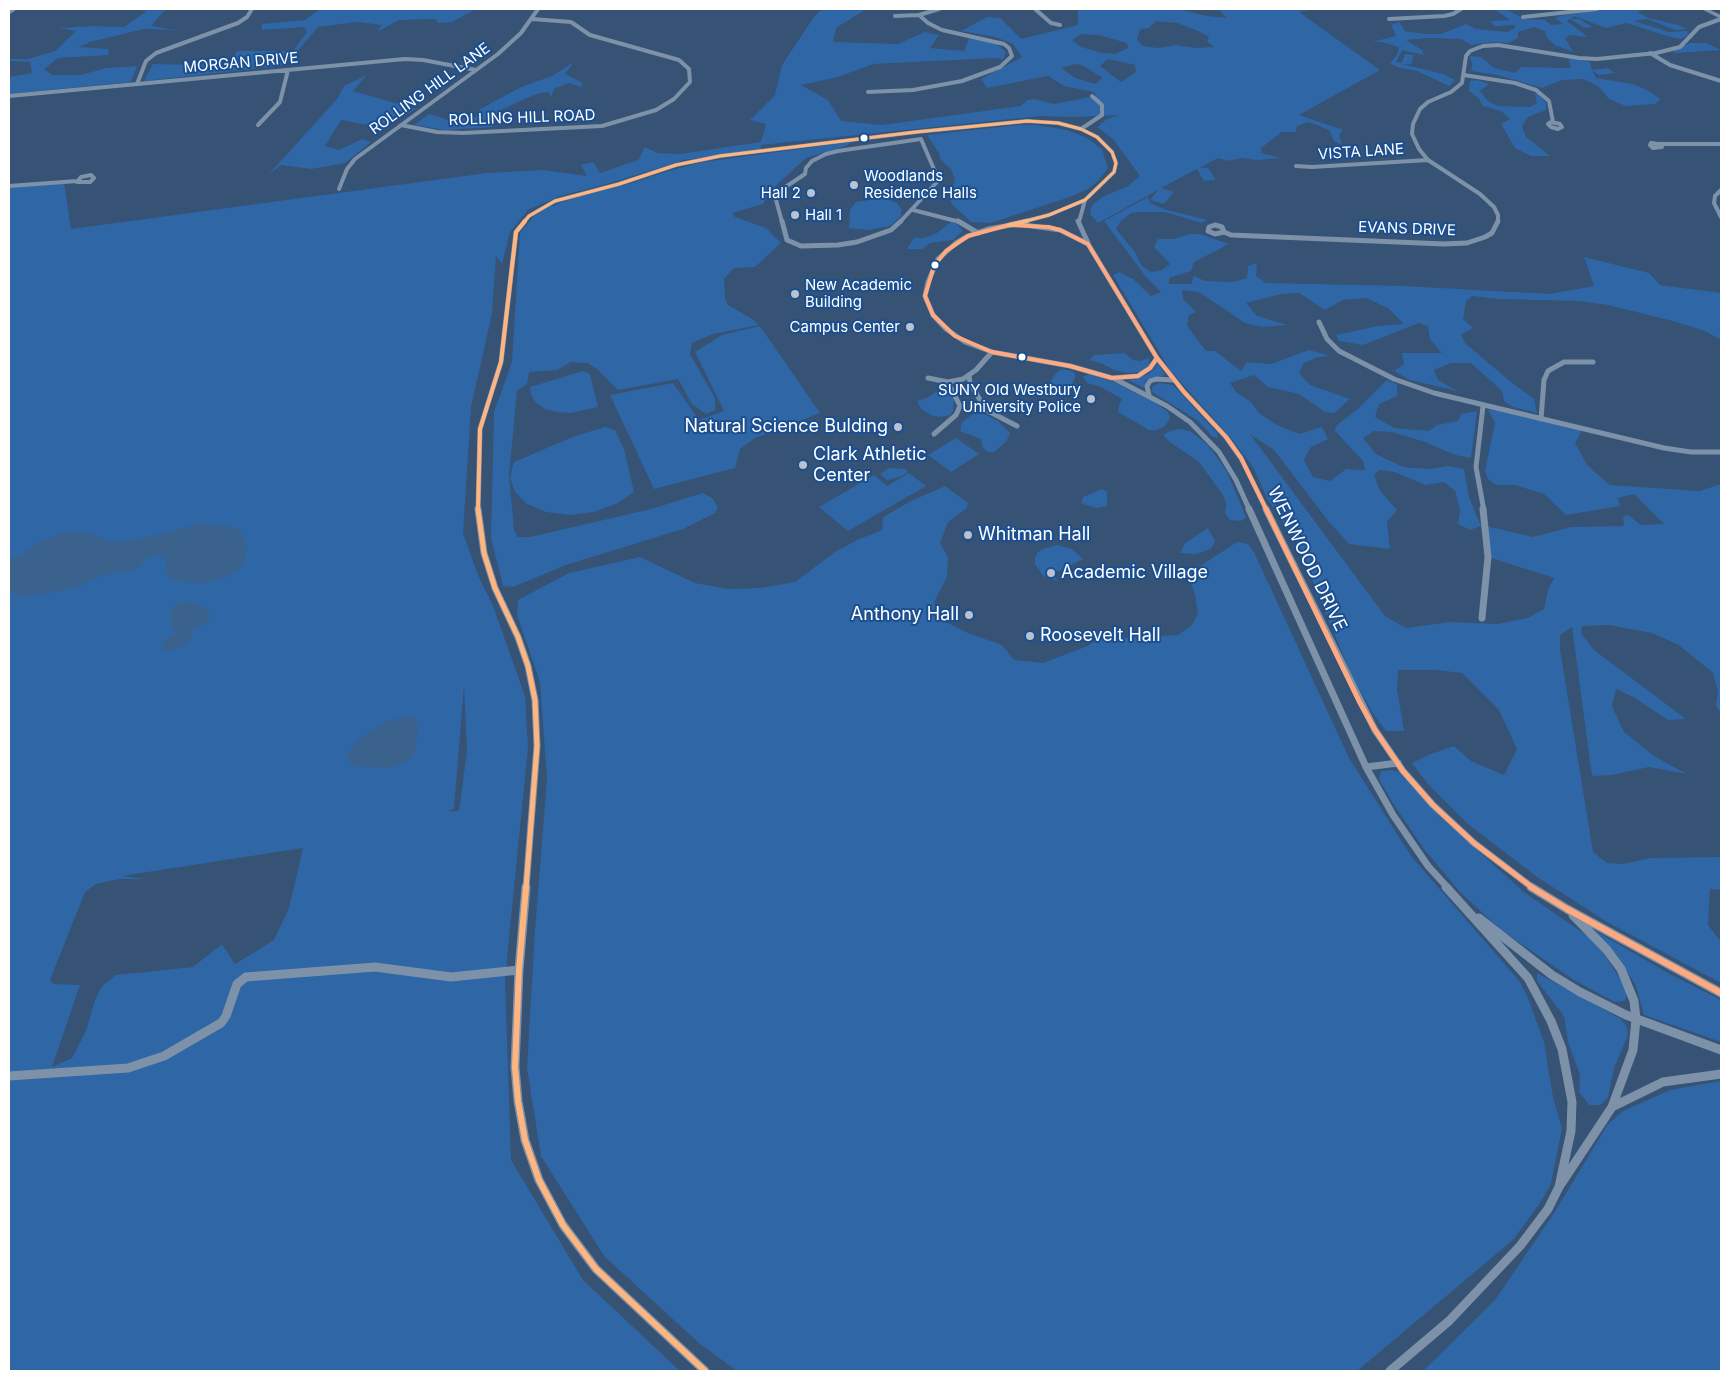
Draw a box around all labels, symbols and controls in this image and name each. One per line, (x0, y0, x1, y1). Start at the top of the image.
street label: ROLLING HILL LANE (366, 39, 494, 139)
street label: MORGAN DRIVE (183, 49, 299, 77)
street label: ROLLING HILL ROAD (448, 106, 596, 130)
unlabelled marker (859, 133, 869, 143)
street label: VISTA LANE (1317, 140, 1405, 164)
place label: Woodlands Residence Halls (864, 167, 977, 202)
marker: Woodlands Residence Halls (848, 179, 860, 191)
place label: Hall 2 (761, 184, 801, 202)
marker: Hall 2 (805, 187, 817, 199)
place label: Hall 1 (805, 206, 842, 224)
marker: Hall 1 (789, 209, 801, 221)
street label: EVANS DRIVE (1358, 218, 1456, 240)
unlabelled marker (930, 260, 940, 270)
place label: New Academic Building (805, 276, 912, 311)
marker: New Academic Building (789, 288, 801, 300)
place label: Campus Center (790, 318, 900, 336)
marker: Campus Center (904, 321, 916, 333)
unlabelled marker (1017, 352, 1027, 362)
place label: SUNY Old Westbury University Police (938, 381, 1081, 416)
marker: SUNY Old Westbury University Police (1085, 393, 1097, 405)
place label: Natural Science Bulding (684, 416, 888, 438)
marker: Natural Science Bulding (892, 421, 904, 433)
place label: Clark Athletic Center (813, 444, 927, 486)
marker: Clark Athletic Center (797, 459, 809, 471)
street label: WENWOOD DRIVE (1263, 483, 1351, 635)
place label: Whitman Hall (978, 524, 1090, 546)
marker: Whitman Hall (962, 529, 974, 541)
place label: Academic Village (1061, 562, 1208, 584)
marker: Academic Village (1045, 567, 1057, 579)
place label: Anthony Hall (851, 604, 959, 626)
marker: Anthony Hall (963, 609, 975, 621)
place label: Roosevelt Hall (1040, 625, 1161, 647)
marker: Roosevelt Hall (1024, 630, 1036, 642)

